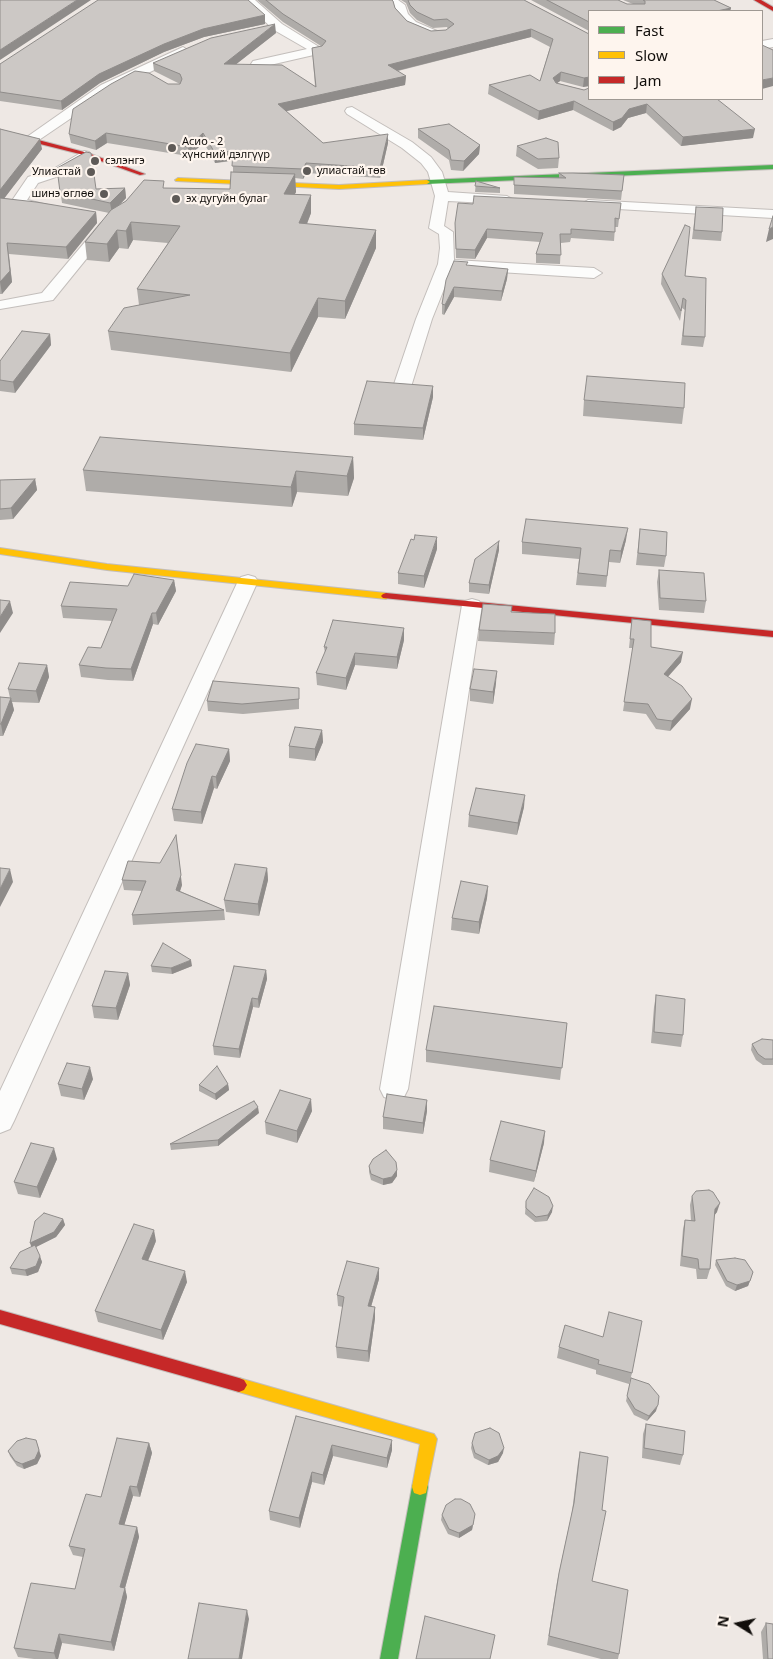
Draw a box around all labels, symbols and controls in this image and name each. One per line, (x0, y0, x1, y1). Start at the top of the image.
legend (588, 10, 763, 100)
text: Fast (635, 20, 664, 40)
text: Slow (635, 45, 668, 65)
text: Jam (635, 70, 662, 90)
place label: Асио - 2 хүнсний дэлгүүр (182, 135, 270, 161)
marker: Асио - 2 хүнсний дэлгүүр (166, 142, 178, 154)
place label: сэлэнгэ (105, 154, 145, 168)
marker: сэлэнгэ (89, 155, 101, 167)
place label: улиастай төв (317, 164, 386, 178)
place label: Улиастай (32, 165, 81, 179)
marker: улиастай төв (301, 165, 313, 177)
marker: Улиастай (85, 166, 97, 178)
place label: шинэ өглөө (31, 187, 94, 201)
marker: шинэ өглөө (98, 188, 110, 200)
place label: эх дугуйн булаг (186, 192, 268, 206)
marker: эх дугуйн булаг (170, 193, 182, 205)
north arrow (713, 1599, 763, 1649)
text: N (712, 1614, 733, 1629)

